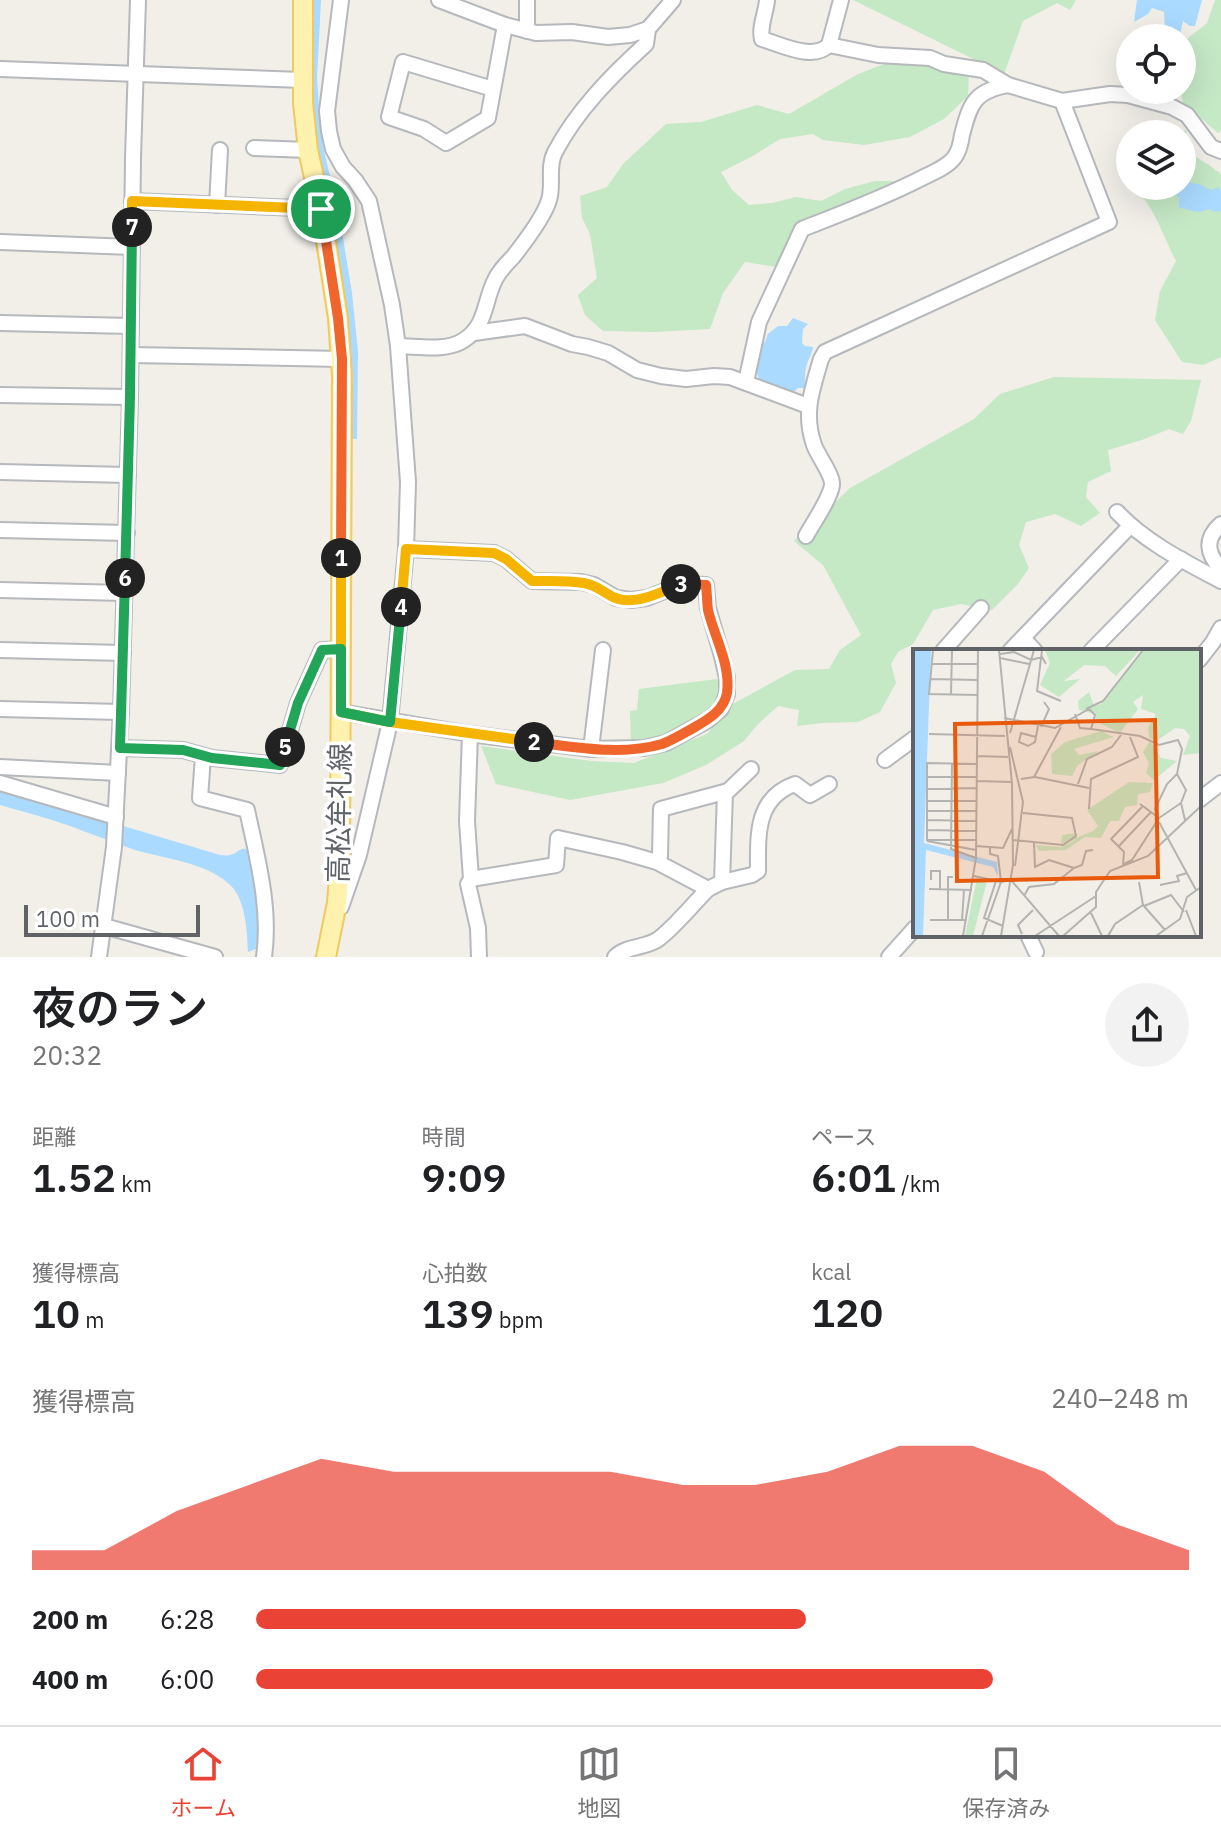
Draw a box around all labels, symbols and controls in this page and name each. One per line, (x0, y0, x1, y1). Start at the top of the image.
map controls (1116, 24, 1196, 200)
button: locate (1116, 24, 1196, 104)
button: layers (1116, 120, 1196, 200)
pin (287, 175, 355, 243)
icon: arrive (299, 187, 343, 231)
pin: 7 (112, 207, 152, 247)
text: 7 (125, 212, 139, 241)
pin: 1 (321, 538, 361, 578)
text: 1 (334, 543, 348, 572)
pin: 6 (105, 558, 145, 598)
text: 6 (118, 563, 132, 592)
pin: 3 (661, 564, 701, 604)
text: 3 (674, 569, 688, 598)
pin: 4 (381, 587, 421, 627)
text: 4 (394, 592, 408, 621)
inset map (913, 649, 1201, 937)
pin: 2 (514, 722, 554, 762)
pin: 5 (265, 727, 305, 767)
text: 2 (527, 727, 541, 756)
text: 5 (278, 732, 292, 761)
street label: 高松牟礼線 (319, 743, 358, 883)
scale bar (24, 901, 200, 937)
text: 100 m (36, 904, 100, 933)
text: 夜のラン (32, 979, 208, 1036)
button: share (1105, 983, 1189, 1067)
text: 20:32 (32, 1038, 102, 1072)
text: 距離 (32, 1122, 76, 1151)
text: 時間 (422, 1122, 466, 1151)
text: ペース (811, 1122, 876, 1151)
text: 1.52 (32, 1151, 116, 1203)
text: 9:09 (422, 1151, 506, 1203)
text: 6:01 (811, 1151, 896, 1203)
text: km (116, 1169, 152, 1198)
text: /km (896, 1169, 941, 1198)
text: kcal (811, 1257, 851, 1286)
text: 獲得標高 (32, 1258, 120, 1287)
text: 心拍数 (422, 1258, 488, 1287)
text: 120 (811, 1286, 883, 1338)
text: 10 (32, 1287, 80, 1339)
text: 139 (422, 1287, 494, 1339)
text: m (80, 1305, 104, 1334)
text: bpm (494, 1305, 544, 1334)
text: 240–248 m (1051, 1381, 1189, 1415)
text: 獲得標高 (32, 1384, 136, 1418)
text: 200 m (32, 1602, 108, 1636)
text: 6:28 (160, 1602, 214, 1636)
text: 400 m (32, 1662, 108, 1696)
text: 6:00 (160, 1662, 214, 1696)
tab: ホーム (171, 1742, 236, 1822)
tab: 地図 (577, 1742, 621, 1822)
tab: 保存済み (962, 1742, 1050, 1822)

